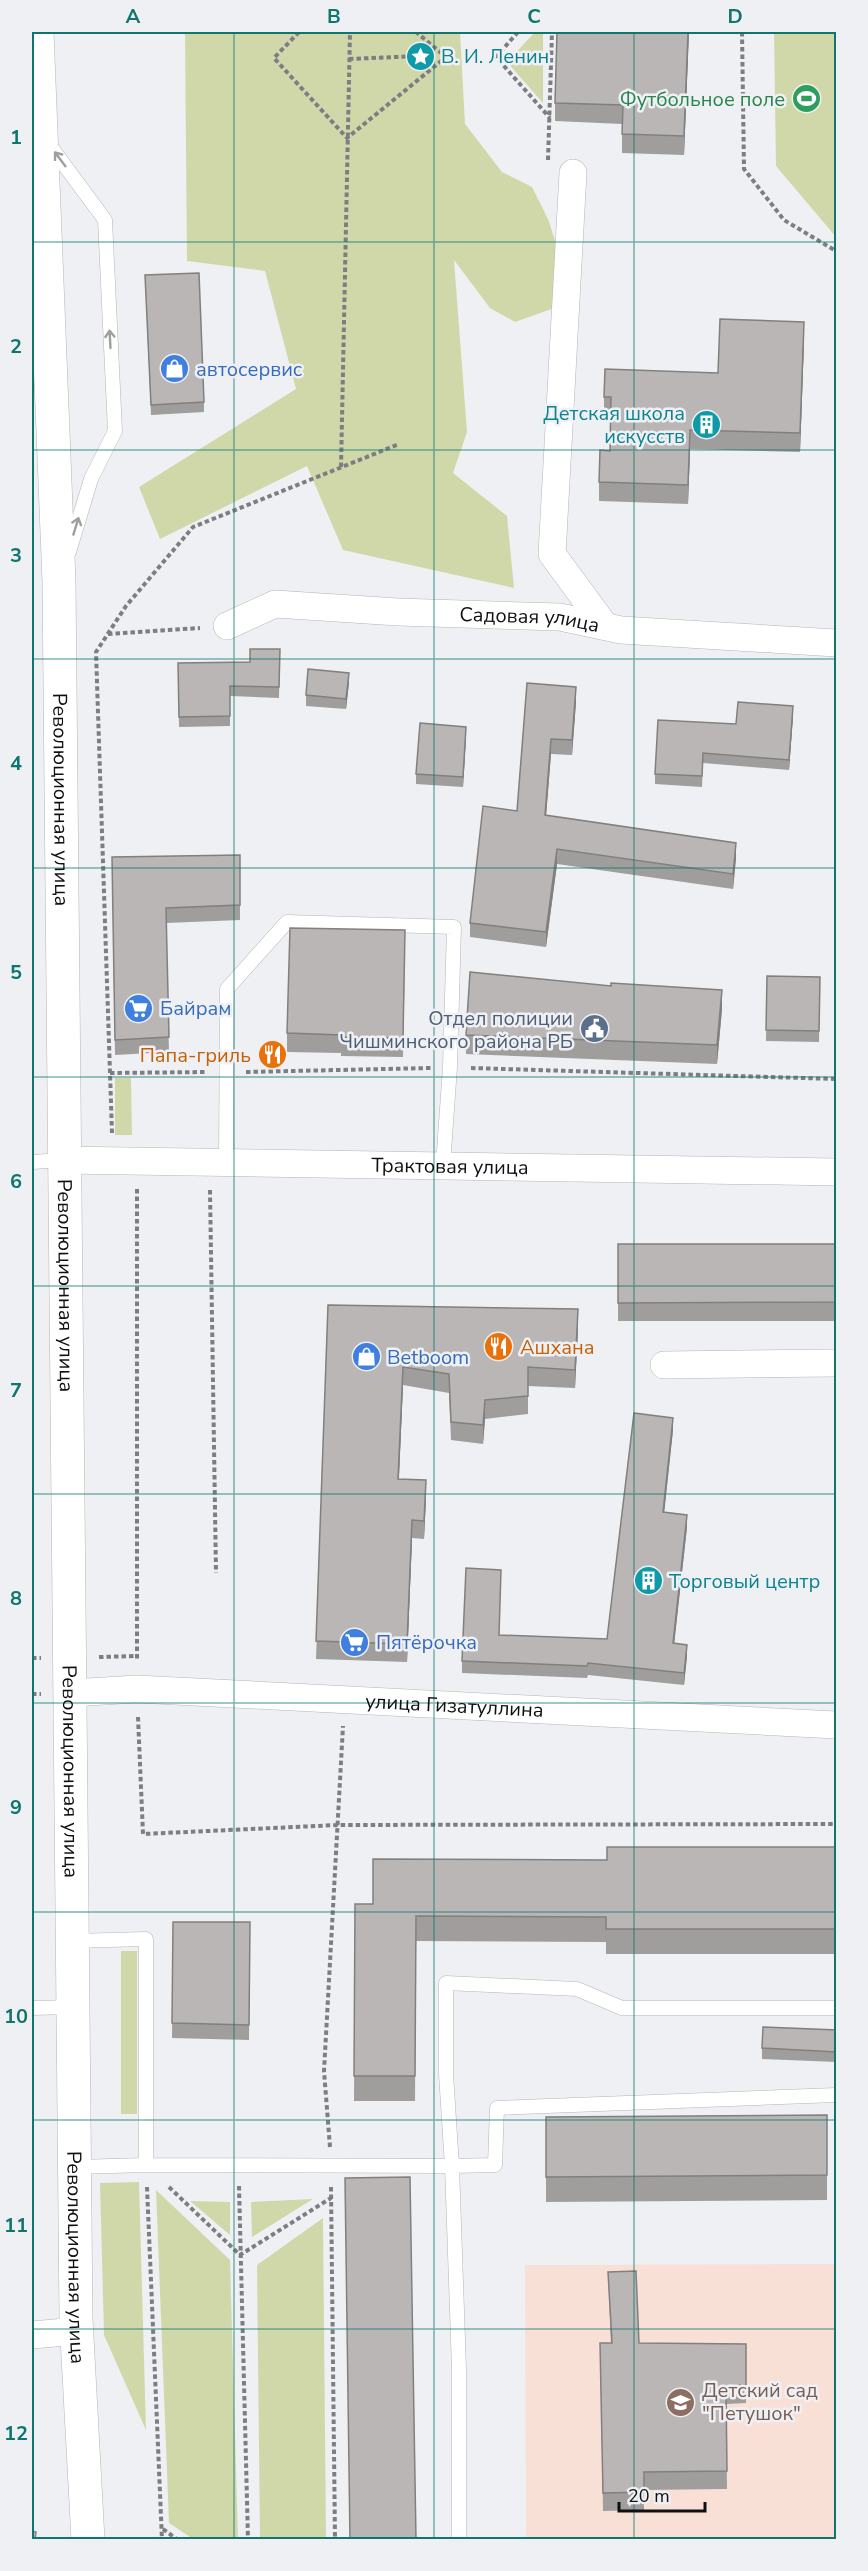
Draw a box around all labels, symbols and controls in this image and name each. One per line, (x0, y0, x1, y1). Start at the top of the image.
text: A (126, 3, 141, 30)
text: B (327, 3, 341, 30)
text: C (527, 3, 541, 30)
text: D (727, 3, 743, 30)
place icon: В. И. Ленин (404, 40, 436, 72)
place label: В. И. Ленин (441, 43, 549, 70)
sports icon: Футбольное поле (790, 83, 822, 115)
place label: Футбольное поле (620, 86, 785, 113)
text: 1 (10, 124, 22, 151)
one-way arrow (54, 152, 66, 168)
one-way arrow (105, 330, 116, 350)
text: 2 (10, 333, 22, 360)
shop icon: автосервис (159, 353, 191, 385)
place label: автосервис (196, 356, 302, 383)
place label: Детская школа искусств (543, 400, 685, 450)
building icon: Детская школа искусств (690, 409, 722, 441)
one-way arrow (72, 517, 83, 536)
text: 3 (10, 542, 22, 569)
street label: Садовая улица (459, 600, 602, 639)
street label: Революционная улица (47, 693, 76, 906)
text: 4 (10, 750, 22, 777)
text: 5 (10, 959, 22, 986)
supermarket icon: Байрам (123, 992, 155, 1024)
place label: Байрам (160, 995, 231, 1022)
place label: Отдел полиции Чишминского района РБ (340, 1005, 573, 1055)
public building icon: Отдел полиции Чишминского района РБ (578, 1013, 610, 1045)
restaurant icon: Папа-гриль (256, 1039, 288, 1071)
place label: Папа-гриль (140, 1042, 251, 1069)
street label: Трактовая улица (371, 1151, 529, 1181)
text: 6 (10, 1168, 22, 1195)
street label: Революционная улица (51, 1179, 80, 1392)
restaurant icon: Ашхана (483, 1331, 515, 1363)
place label: Ашхана (520, 1334, 594, 1361)
shop icon: Betboom (350, 1341, 382, 1373)
place label: Betboom (387, 1344, 469, 1371)
text: 7 (10, 1377, 22, 1404)
building icon: Торговый центр (632, 1565, 664, 1597)
place label: Торговый центр (669, 1568, 820, 1595)
text: 8 (10, 1585, 22, 1612)
supermarket icon: Пятёрочка (339, 1626, 371, 1658)
place label: Пятёрочка (376, 1629, 477, 1656)
street label: Революционная улица (56, 1665, 85, 1878)
street label: улица Гизатуллина (365, 1687, 544, 1723)
text: 9 (10, 1794, 22, 1821)
text: 10 (4, 2003, 28, 2030)
street label: Революционная улица (61, 2151, 92, 2365)
text: 11 (4, 2212, 28, 2239)
place label: Детский сад "Петушок" (702, 2377, 818, 2427)
school or university icon: Детский сад "Петушок" (665, 2386, 697, 2418)
text: 12 (4, 2420, 28, 2447)
scale bar (619, 2475, 704, 2513)
text: 20 m (628, 2484, 670, 2508)

